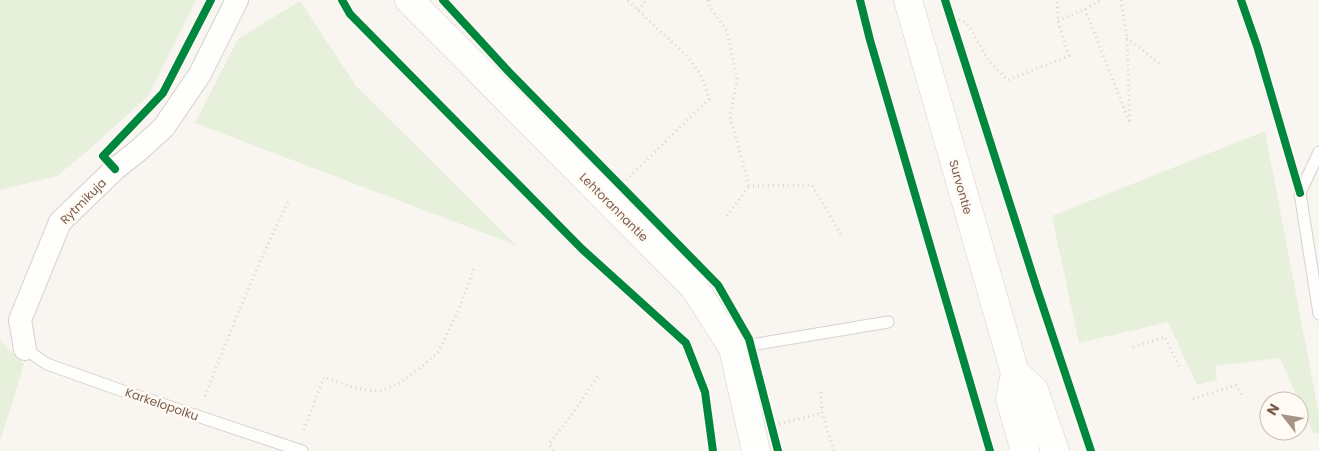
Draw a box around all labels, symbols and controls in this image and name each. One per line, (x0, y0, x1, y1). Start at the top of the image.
street label: Survontie (945, 158, 977, 216)
street label: Lehtorannantie (576, 169, 652, 245)
street label: Rytmikuja (56, 174, 110, 228)
street label: Karkelopolku (123, 383, 201, 425)
north arrow (1259, 391, 1309, 441)
text: N (1262, 400, 1284, 419)

